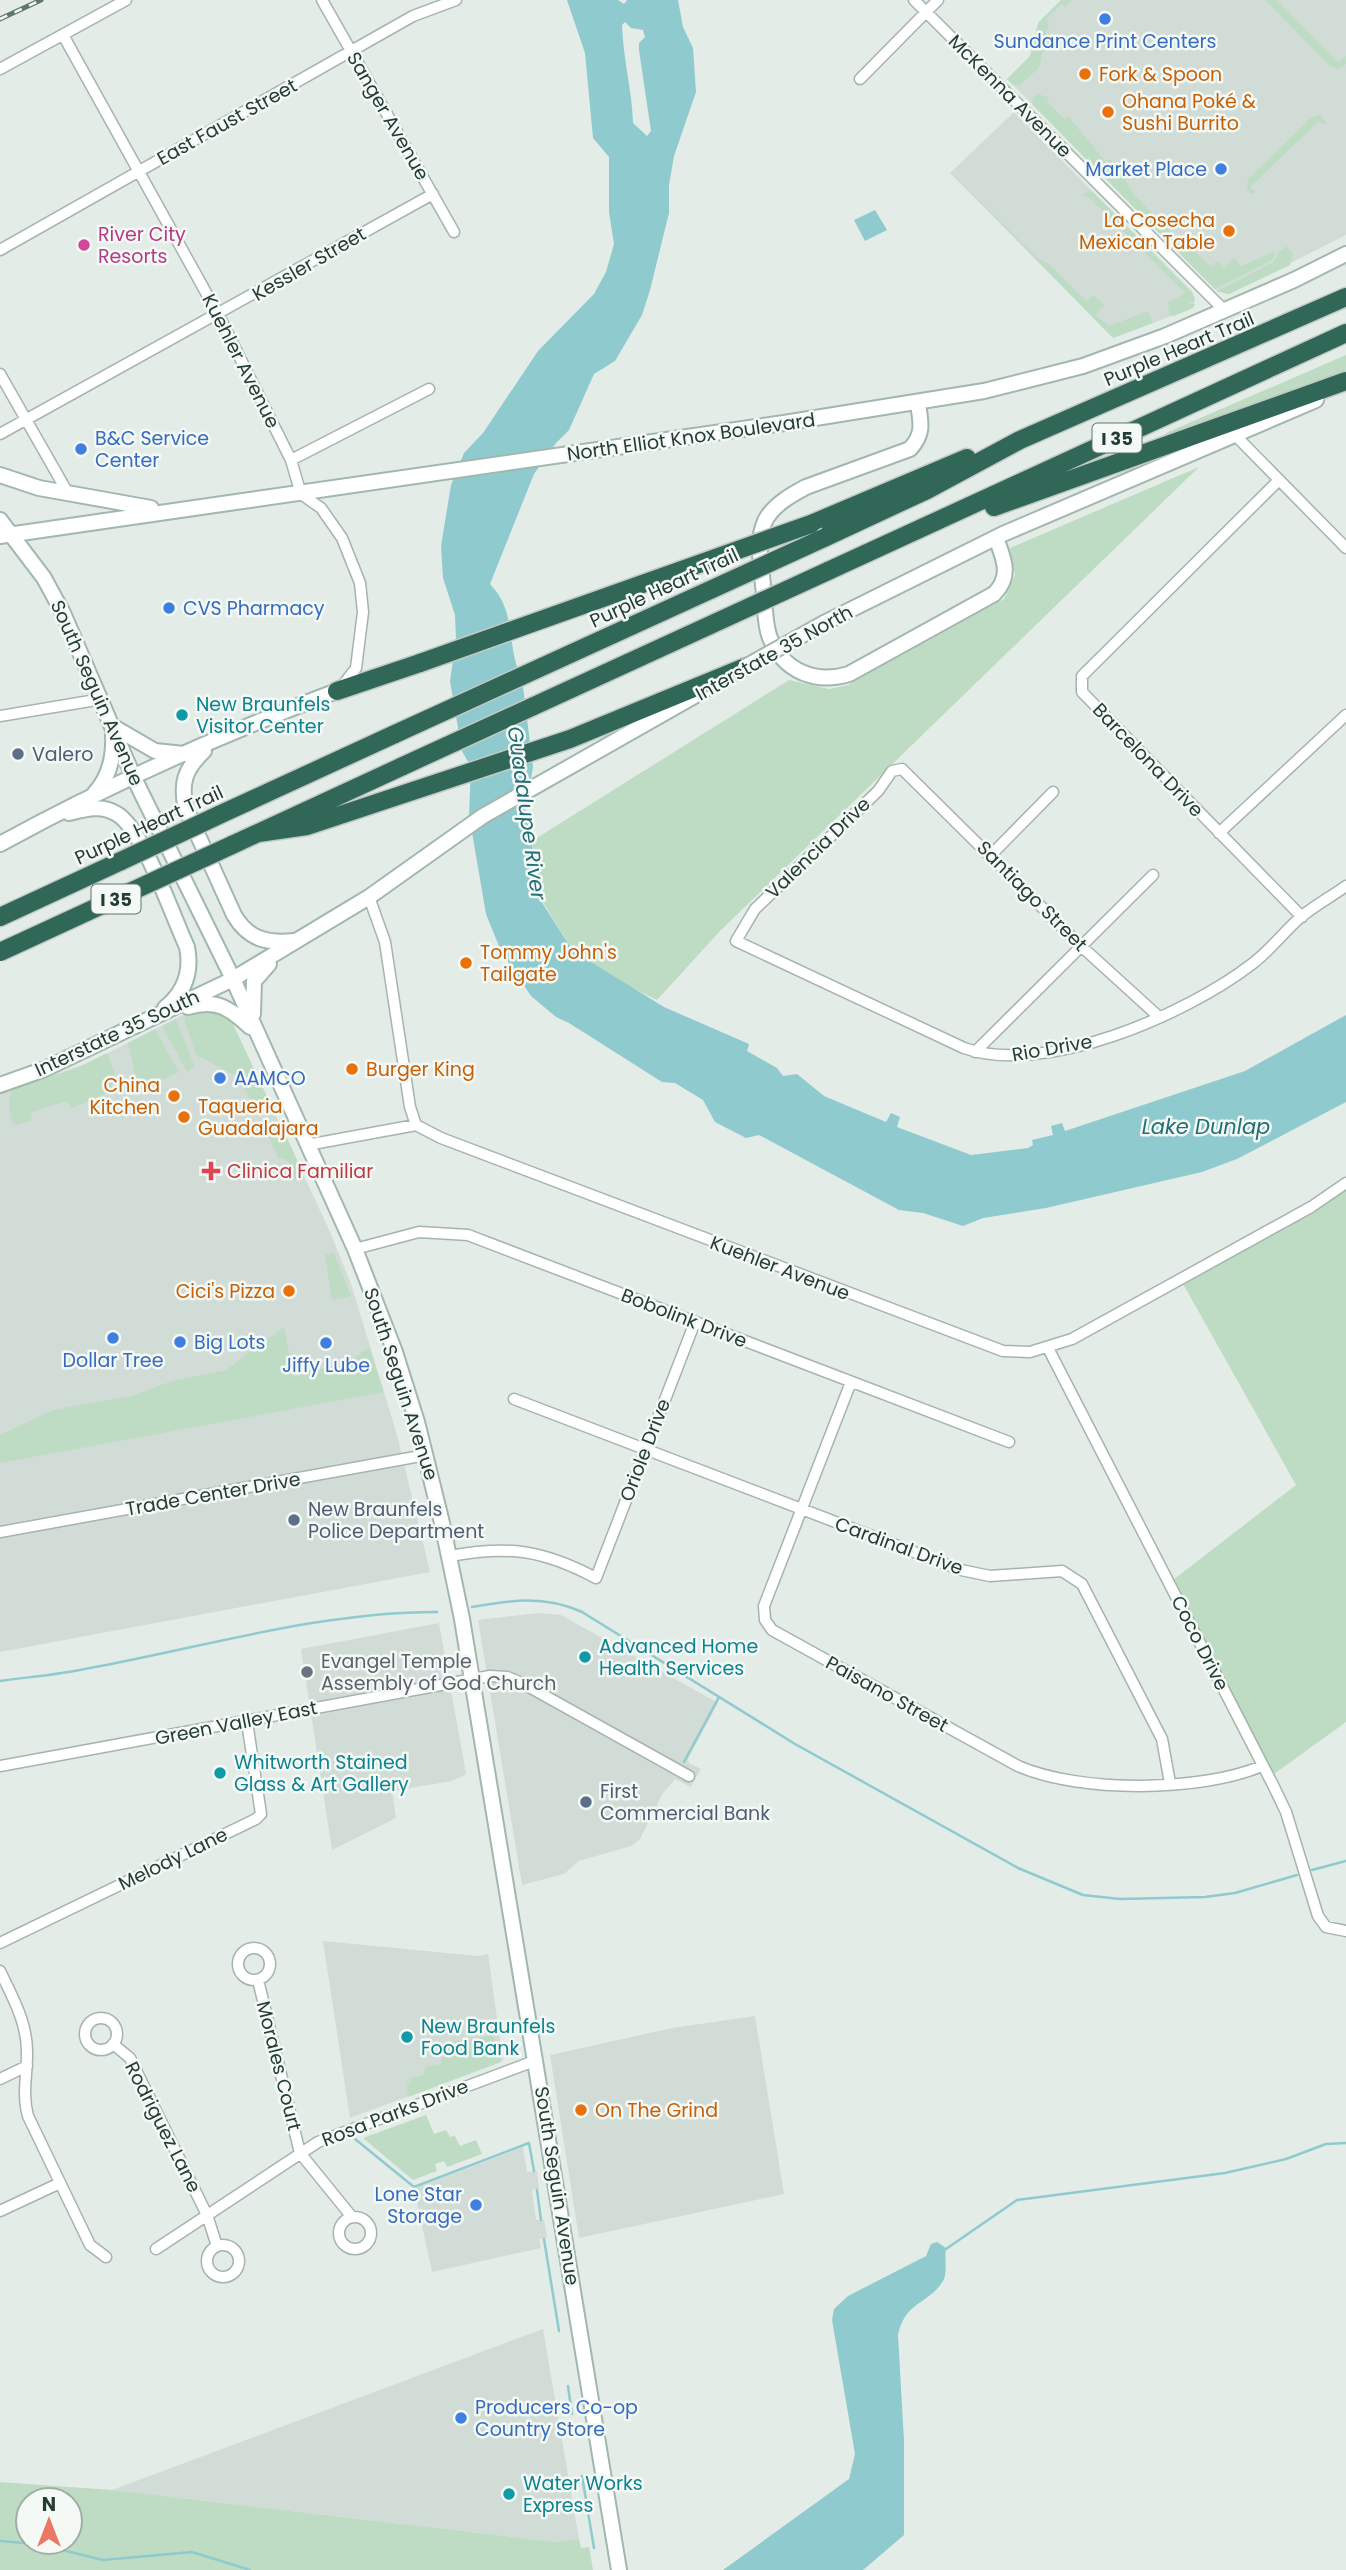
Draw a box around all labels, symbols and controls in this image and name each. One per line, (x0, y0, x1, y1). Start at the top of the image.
marker: Sundance Print Centers (1097, 11, 1113, 27)
street label: McKenna Avenue (942, 28, 1078, 164)
place label: Sundance Print Centers (994, 28, 1216, 55)
street label: Sanger Avenue (340, 47, 436, 185)
place label: Fork & Spoon (1099, 61, 1222, 88)
marker: Fork & Spoon (1077, 66, 1093, 82)
street label: East Faust Street (152, 72, 302, 172)
place label: Ohana Poké & Sushi Burrito (1122, 88, 1256, 137)
marker: Ohana Poké & Sushi Burrito (1100, 104, 1116, 120)
place label: Market Place (1085, 156, 1207, 183)
marker: Market Place (1213, 161, 1229, 177)
place label: La Cosecha Mexican Table (1079, 207, 1215, 256)
street label: Kessler Street (247, 220, 371, 308)
place label: River City Resorts (98, 221, 186, 270)
marker: La Cosecha Mexican Table (1221, 223, 1237, 239)
marker: River City Resorts (76, 237, 92, 253)
street label: Kuehler Avenue (196, 289, 286, 433)
street label: Purple Heart Trail (1100, 305, 1258, 393)
street label: North Elliot Knox Boulevard (565, 406, 817, 468)
road number: I 35 (1092, 424, 1142, 452)
place label: B&C Service Center (95, 425, 209, 474)
marker: B&C Service Center (73, 441, 89, 457)
street label: Purple Heart Trail (585, 542, 743, 634)
place label: CVS Pharmacy (183, 595, 325, 622)
street label: South Seguin Avenue (44, 596, 150, 790)
street label: Interstate 35 North (691, 599, 857, 707)
marker: CVS Pharmacy (161, 600, 177, 616)
place label: New Braunfels Visitor Center (196, 691, 330, 740)
street label: Barcelona Drive (1086, 697, 1210, 823)
marker: New Braunfels Visitor Center (174, 707, 190, 723)
water label: Guadalupe River (500, 724, 554, 903)
place label: Valero (32, 741, 93, 768)
marker: Valero (10, 746, 26, 762)
street label: Purple Heart Trail (70, 779, 228, 871)
street label: Valencia Drive (760, 791, 876, 905)
street label: Santiago Street (971, 835, 1093, 957)
road number: I 35 (92, 884, 140, 914)
place label: Tommy John's Tailgate (480, 939, 617, 988)
marker: Tommy John's Tailgate (458, 955, 474, 971)
street label: Interstate 35 South (30, 983, 204, 1083)
street label: Rio Drive (1010, 1028, 1094, 1068)
place label: Burger King (366, 1056, 475, 1083)
marker: Burger King (344, 1061, 360, 1077)
place label: AAMCO (234, 1065, 306, 1092)
marker: AAMCO (212, 1070, 228, 1086)
place label: China Kitchen (89, 1072, 160, 1121)
marker: China Kitchen (166, 1088, 182, 1104)
place label: Taqueria Guadalajara (198, 1093, 318, 1142)
marker: Taqueria Guadalajara (176, 1109, 192, 1125)
water label: Lake Dunlap (1142, 1112, 1270, 1141)
place label: Clinica Familiar (227, 1158, 373, 1185)
marker: Clinica Familiar (201, 1161, 221, 1181)
street label: Kuehler Avenue (706, 1229, 854, 1307)
place label: Cici's Pizza (176, 1278, 275, 1305)
street label: Bobolink Drive (617, 1282, 751, 1354)
marker: Cici's Pizza (281, 1283, 297, 1299)
street label: South Seguin Avenue (357, 1284, 445, 1484)
place label: Big Lots (194, 1329, 265, 1356)
marker: Dollar Tree (105, 1330, 121, 1346)
marker: Big Lots (172, 1334, 188, 1350)
marker: Jiffy Lube (318, 1335, 334, 1351)
place label: Dollar Tree (63, 1347, 163, 1374)
place label: Jiffy Lube (282, 1352, 370, 1379)
street label: Oriole Drive (613, 1395, 677, 1505)
street label: Trade Center Drive (123, 1465, 303, 1523)
place label: New Braunfels Police Department (308, 1496, 484, 1545)
street label: Cardinal Drive (831, 1510, 967, 1582)
marker: New Braunfels Police Department (286, 1512, 302, 1528)
street label: Coco Drive (1165, 1591, 1235, 1695)
place label: Advanced Home Health Services (599, 1633, 758, 1682)
place label: Evangel Temple Assembly of God Church (321, 1648, 556, 1697)
marker: Advanced Home Health Services (577, 1649, 593, 1665)
street label: Paisano Street (821, 1649, 953, 1739)
marker: Evangel Temple Assembly of God Church (299, 1664, 315, 1680)
street label: Green Valley East (153, 1694, 319, 1752)
place label: Whitworth Stained Glass & Art Gallery (234, 1749, 409, 1798)
marker: Whitworth Stained Glass & Art Gallery (212, 1765, 228, 1781)
place label: First Commercial Bank (600, 1778, 770, 1827)
marker: First Commercial Bank (578, 1794, 594, 1810)
street label: Melody Lane (114, 1821, 232, 1897)
street label: Morales Court (250, 1998, 308, 2134)
place label: New Braunfels Food Bank (421, 2013, 555, 2062)
marker: New Braunfels Food Bank (399, 2029, 415, 2045)
street label: Rodriguez Lane (118, 2057, 208, 2197)
street label: Rosa Parks Drive (318, 2073, 472, 2153)
street label: South Seguin Avenue (528, 2085, 586, 2287)
place label: On The Grind (595, 2097, 718, 2124)
marker: On The Grind (573, 2102, 589, 2118)
place label: Lone Star Storage (375, 2181, 462, 2230)
marker: Lone Star Storage (468, 2197, 484, 2213)
place label: Producers Co-op Country Store (475, 2394, 638, 2443)
marker: Producers Co-op Country Store (453, 2410, 469, 2426)
place label: Water Works Express (523, 2470, 643, 2519)
north arrow (14, 2486, 84, 2556)
marker: Water Works Express (501, 2486, 517, 2502)
text: N (42, 2491, 56, 2518)

